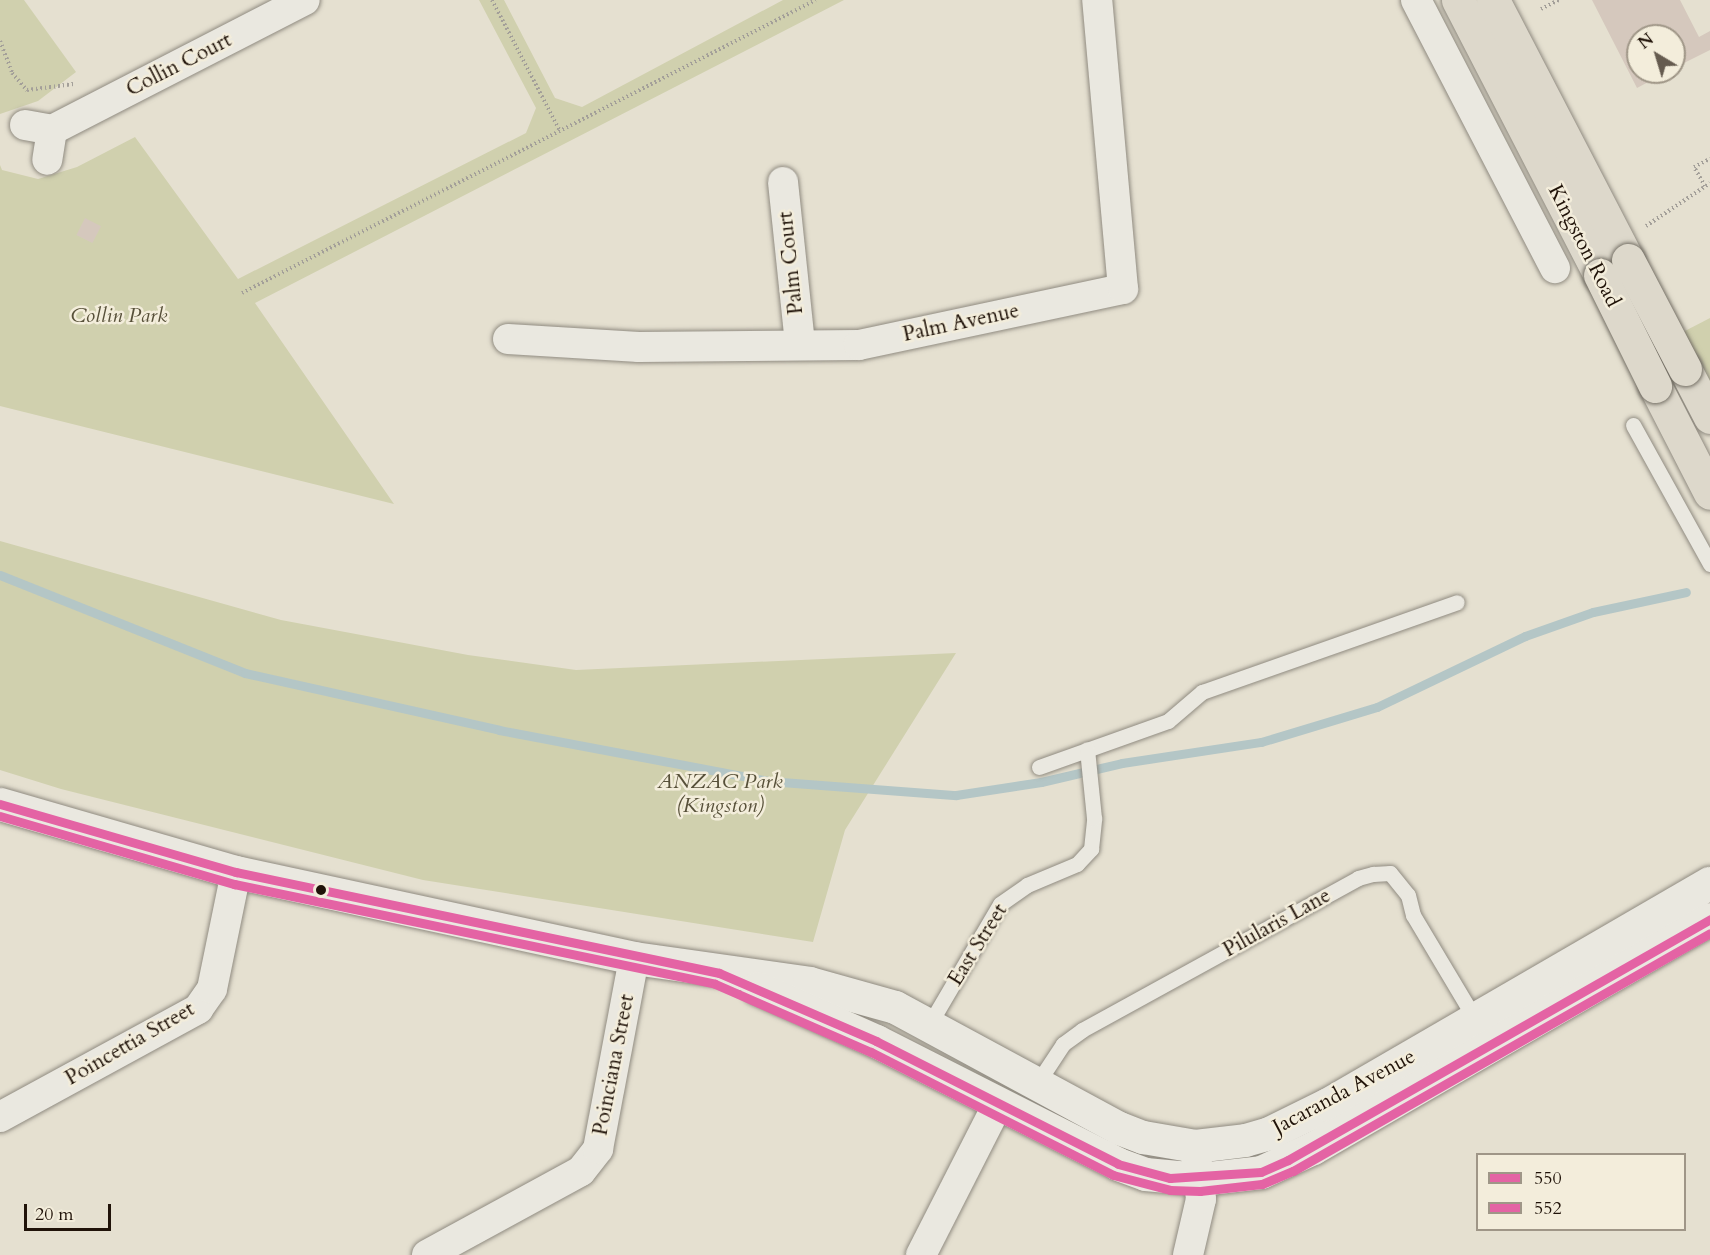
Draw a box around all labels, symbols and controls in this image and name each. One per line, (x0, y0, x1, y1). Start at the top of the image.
north arrow (1626, 24, 1686, 84)
street label: Collin Court (122, 28, 236, 102)
text: N (1634, 28, 1658, 54)
street label: Kingston Road (1542, 181, 1626, 311)
street label: Palm Court (773, 210, 809, 316)
street label: Palm Avenue (901, 298, 1021, 348)
park label: Collin Park (71, 303, 167, 329)
park label: ANZAC Park (Kingston) (657, 769, 783, 819)
street label: Pilularis Lane (1219, 883, 1335, 963)
unlabelled marker (315, 884, 327, 896)
street label: East Street (943, 899, 1013, 991)
street label: Poinciana Street (588, 992, 640, 1138)
street label: Poincettia Street (61, 997, 199, 1091)
street label: Jacaranda Avenue (1269, 1044, 1419, 1140)
legend (1476, 1153, 1686, 1231)
text: 550 (1534, 1166, 1562, 1191)
scale bar (27, 1192, 114, 1230)
text: 552 (1534, 1196, 1562, 1221)
text: 20 m (35, 1202, 74, 1227)

